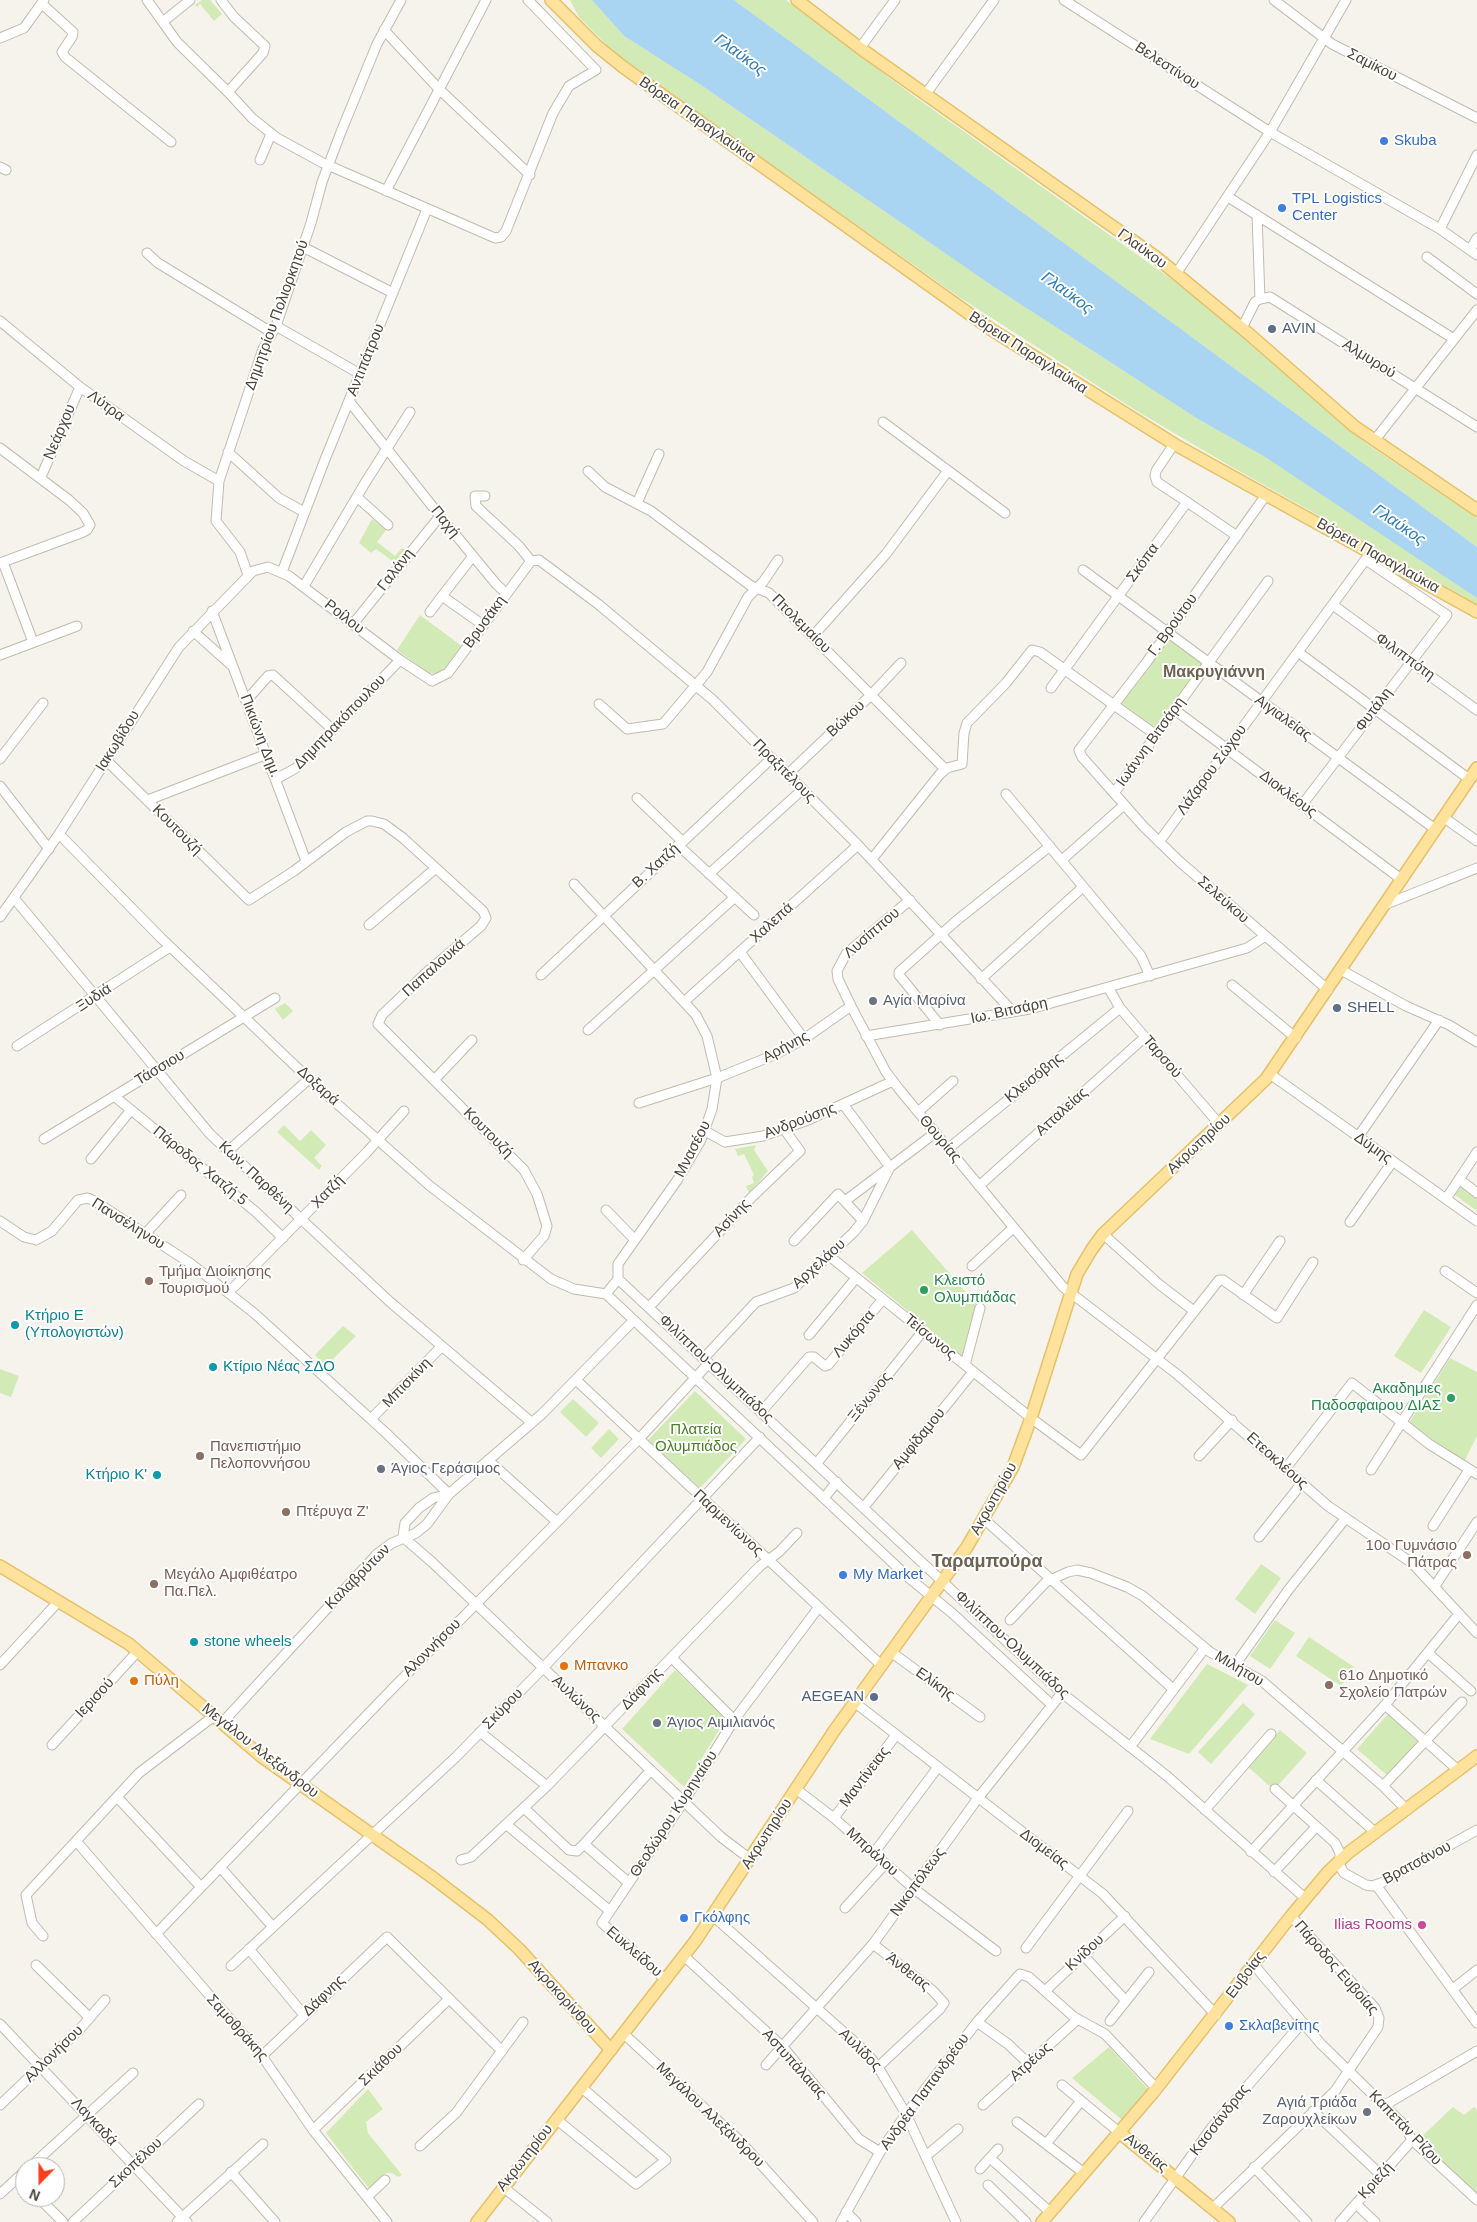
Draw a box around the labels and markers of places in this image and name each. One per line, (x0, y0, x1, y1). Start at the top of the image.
place label: Skuba (1394, 132, 1437, 150)
marker: Skuba (1378, 135, 1390, 147)
place label: TPL Logistics Center (1292, 190, 1382, 225)
marker: TPL Logistics Center (1276, 202, 1288, 214)
place label: AVIN (1282, 320, 1316, 338)
marker: AVIN (1266, 323, 1278, 335)
place label: Αγία Μαρίνα (883, 992, 966, 1010)
marker: Αγία Μαρίνα (867, 995, 879, 1007)
place label: SHELL (1347, 999, 1395, 1017)
marker: SHELL (1331, 1002, 1343, 1014)
place label: Τμήμα Διοίκησης Τουρισμού (159, 1263, 271, 1298)
place label: Κλειστό Ολυμπιάδας (934, 1272, 1016, 1307)
marker: Τμήμα Διοίκησης Τουρισμού (143, 1275, 155, 1287)
marker: Κλειστό Ολυμπιάδας (918, 1284, 930, 1296)
place label: Κτήριο Ε (Υπολογιστών) (25, 1307, 124, 1342)
marker: Κτήριο Ε (Υπολογιστών) (9, 1319, 21, 1331)
place label: Κτίριο Νέας ΣΔΟ (223, 1358, 335, 1376)
marker: Κτίριο Νέας ΣΔΟ (207, 1361, 219, 1373)
place label: Ακαδημιες Παδοσφαιρου ΔΙΑΣ (1311, 1380, 1441, 1415)
marker: Ακαδημιες Παδοσφαιρου ΔΙΑΣ (1445, 1392, 1457, 1404)
place label: Πανεπιστήμιο Πελοποννήσου (210, 1438, 311, 1473)
marker: Πανεπιστήμιο Πελοποννήσου (194, 1450, 206, 1462)
place label: Άγιος Γεράσιμος (391, 1460, 500, 1478)
marker: Άγιος Γεράσιμος (375, 1463, 387, 1475)
place label: Κτήριο Κ' (85, 1466, 147, 1484)
marker: Κτήριο Κ' (151, 1469, 163, 1481)
place label: Πτέρυγα Ζ' (296, 1503, 369, 1521)
marker: Πτέρυγα Ζ' (280, 1506, 292, 1518)
place label: 10ο Γυμνάσιο Πάτρας (1366, 1537, 1457, 1572)
marker: 10ο Γυμνάσιο Πάτρας (1461, 1549, 1473, 1561)
place label: Μεγάλο Αμφιθέατρο Πα.Πελ. (164, 1566, 297, 1601)
place label: My Market (853, 1566, 923, 1584)
marker: My Market (837, 1569, 849, 1581)
marker: Μεγάλο Αμφιθέατρο Πα.Πελ. (148, 1578, 160, 1590)
place label: stone wheels (204, 1633, 292, 1651)
marker: stone wheels (188, 1636, 200, 1648)
place label: Μπανκο (574, 1657, 628, 1675)
marker: Μπανκο (558, 1660, 570, 1672)
place label: 61ο Δημοτικό Σχολείο Πατρών (1339, 1667, 1447, 1702)
place label: Πύλη (144, 1672, 179, 1690)
marker: Πύλη (128, 1675, 140, 1687)
marker: 61ο Δημοτικό Σχολείο Πατρών (1323, 1679, 1335, 1691)
place label: AEGEAN (801, 1688, 864, 1706)
marker: AEGEAN (868, 1691, 880, 1703)
place label: Άγιος Αιμιλιανός (667, 1714, 775, 1732)
marker: Άγιος Αιμιλιανός (651, 1717, 663, 1729)
place label: Γκόλφης (694, 1909, 750, 1927)
marker: Γκόλφης (678, 1912, 690, 1924)
place label: Ilias Rooms (1334, 1916, 1412, 1934)
marker: Ilias Rooms (1416, 1919, 1428, 1931)
place label: Σκλαβενίτης (1239, 2017, 1319, 2035)
marker: Σκλαβενίτης (1223, 2020, 1235, 2032)
place label: Αγιά Τριάδα Ζαρουχλείκων (1262, 2094, 1357, 2129)
marker: Αγιά Τριάδα Ζαρουχλείκων (1361, 2106, 1373, 2118)

